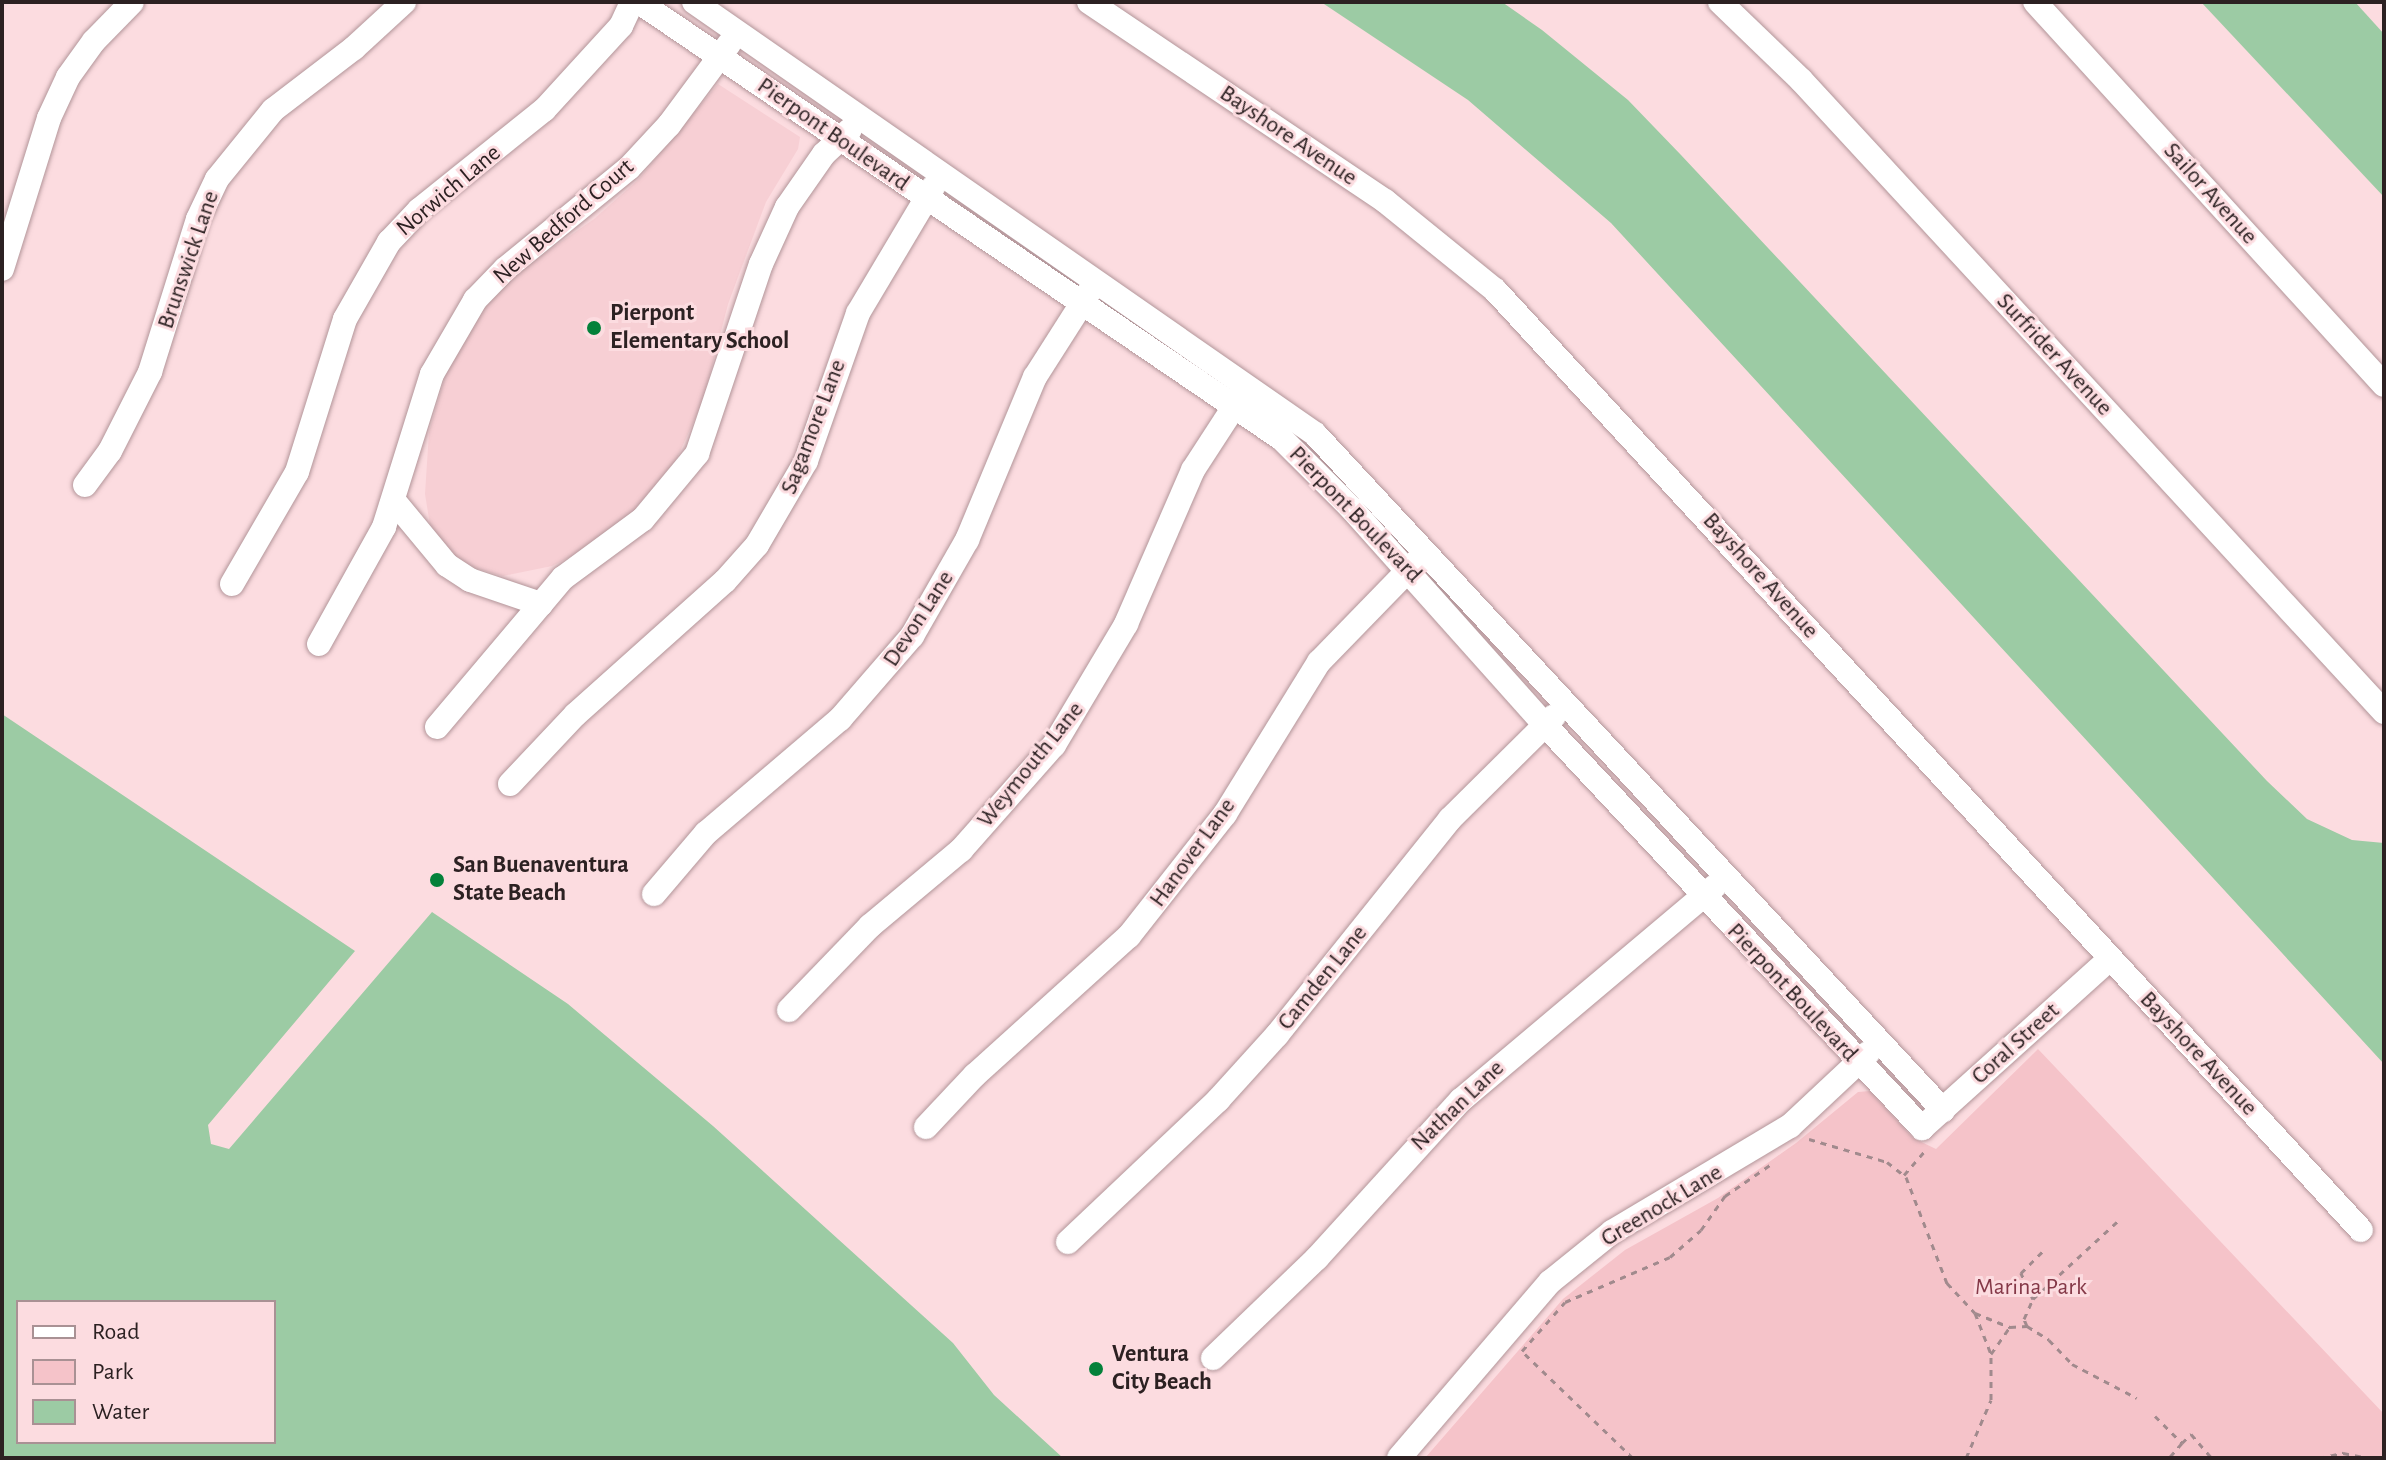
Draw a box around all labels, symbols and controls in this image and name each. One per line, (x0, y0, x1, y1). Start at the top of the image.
street label: Pierpont Boulevard (751, 72, 915, 198)
street label: Bayshore Avenue (1214, 79, 1362, 193)
street label: Sailor Avenue (2157, 137, 2263, 251)
street label: Norwich Lane (391, 139, 507, 243)
street label: New Bedford Court (488, 153, 640, 291)
street label: Brunswick Lane (152, 187, 226, 333)
street label: Surfrider Avenue (1990, 288, 2118, 422)
place label: Pierpont Elementary School (610, 300, 789, 356)
marker: Pierpont Elementary School (585, 319, 603, 337)
street label: Sagamore Lane (775, 356, 853, 498)
street label: Pierpont Boulevard (1282, 441, 1428, 589)
street label: Bayshore Avenue (1696, 507, 1824, 645)
street label: Devon Lane (877, 566, 961, 672)
street label: Weymouth Lane (972, 696, 1090, 834)
street label: Hanover Lane (1144, 793, 1242, 913)
place label: San Buenaventura State Beach (453, 852, 629, 908)
marker: San Buenaventura State Beach (428, 871, 446, 889)
street label: Pierpont Boulevard (1720, 918, 1864, 1068)
street label: Camden Lane (1272, 920, 1374, 1036)
street label: Bayshore Avenue (2133, 986, 2263, 1122)
street label: Coral Street (1966, 997, 2066, 1091)
street label: Nathan Lane (1405, 1054, 1511, 1158)
street label: Greenock Lane (1596, 1159, 1728, 1253)
park label: Marina Park (1975, 1274, 2087, 1302)
legend (16, 1300, 276, 1444)
text: Road (92, 1320, 140, 1344)
place label: Ventura City Beach (1112, 1341, 1212, 1397)
text: Park (92, 1360, 133, 1384)
marker: Ventura City Beach (1087, 1360, 1105, 1378)
text: Water (92, 1400, 149, 1424)

